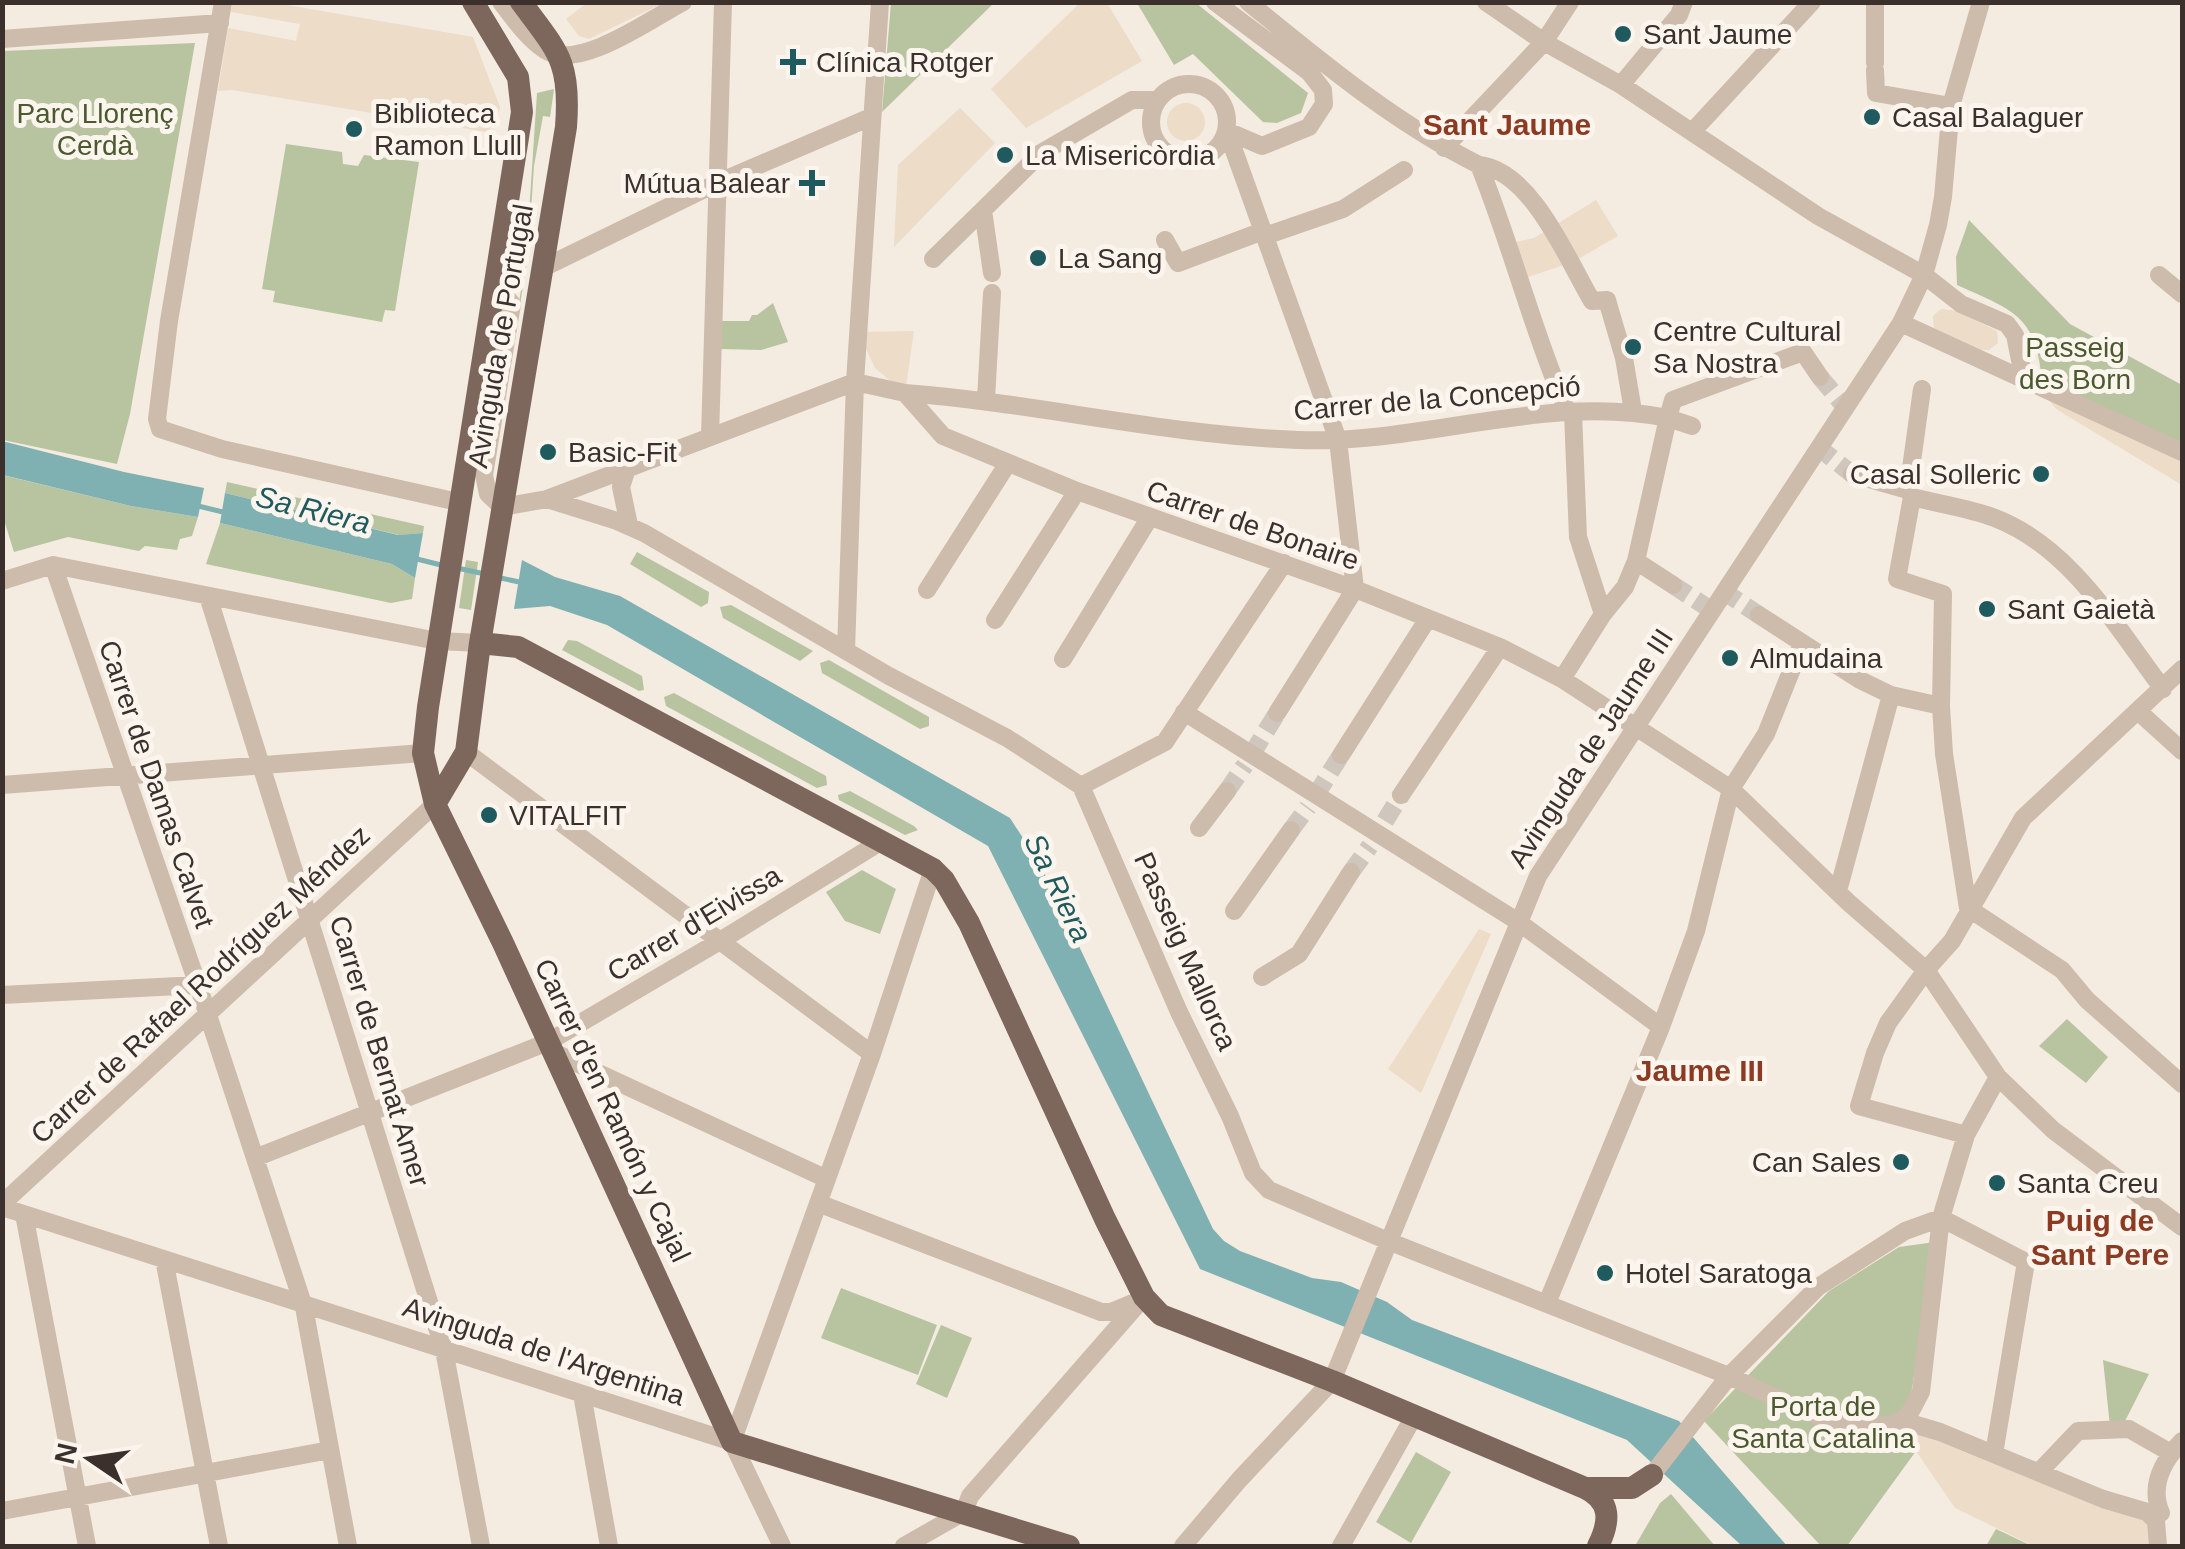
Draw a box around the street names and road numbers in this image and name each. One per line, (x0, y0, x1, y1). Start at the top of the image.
street label: Avinguda de Portugal (462, 202, 539, 470)
street label: Carrer de la Concepció (1292, 371, 1582, 426)
street label: Carrer de Bonaire (1143, 475, 1363, 576)
street label: Avinguda de Jaume III (1502, 623, 1679, 873)
street label: Carrer de Damas Calvet (93, 636, 220, 932)
street label: Carrer de Rafael Rodríguez Méndez (25, 819, 376, 1150)
street label: Passeig Mallorca (1128, 848, 1243, 1055)
street label: Carrer d'Eivissa (602, 859, 787, 987)
street label: Carrer de Bernat Amer (324, 912, 436, 1190)
street label: Carrer d'en Ramón y Cajal (529, 954, 696, 1267)
street label: Avinguda de l'Argentina (399, 1291, 689, 1412)

